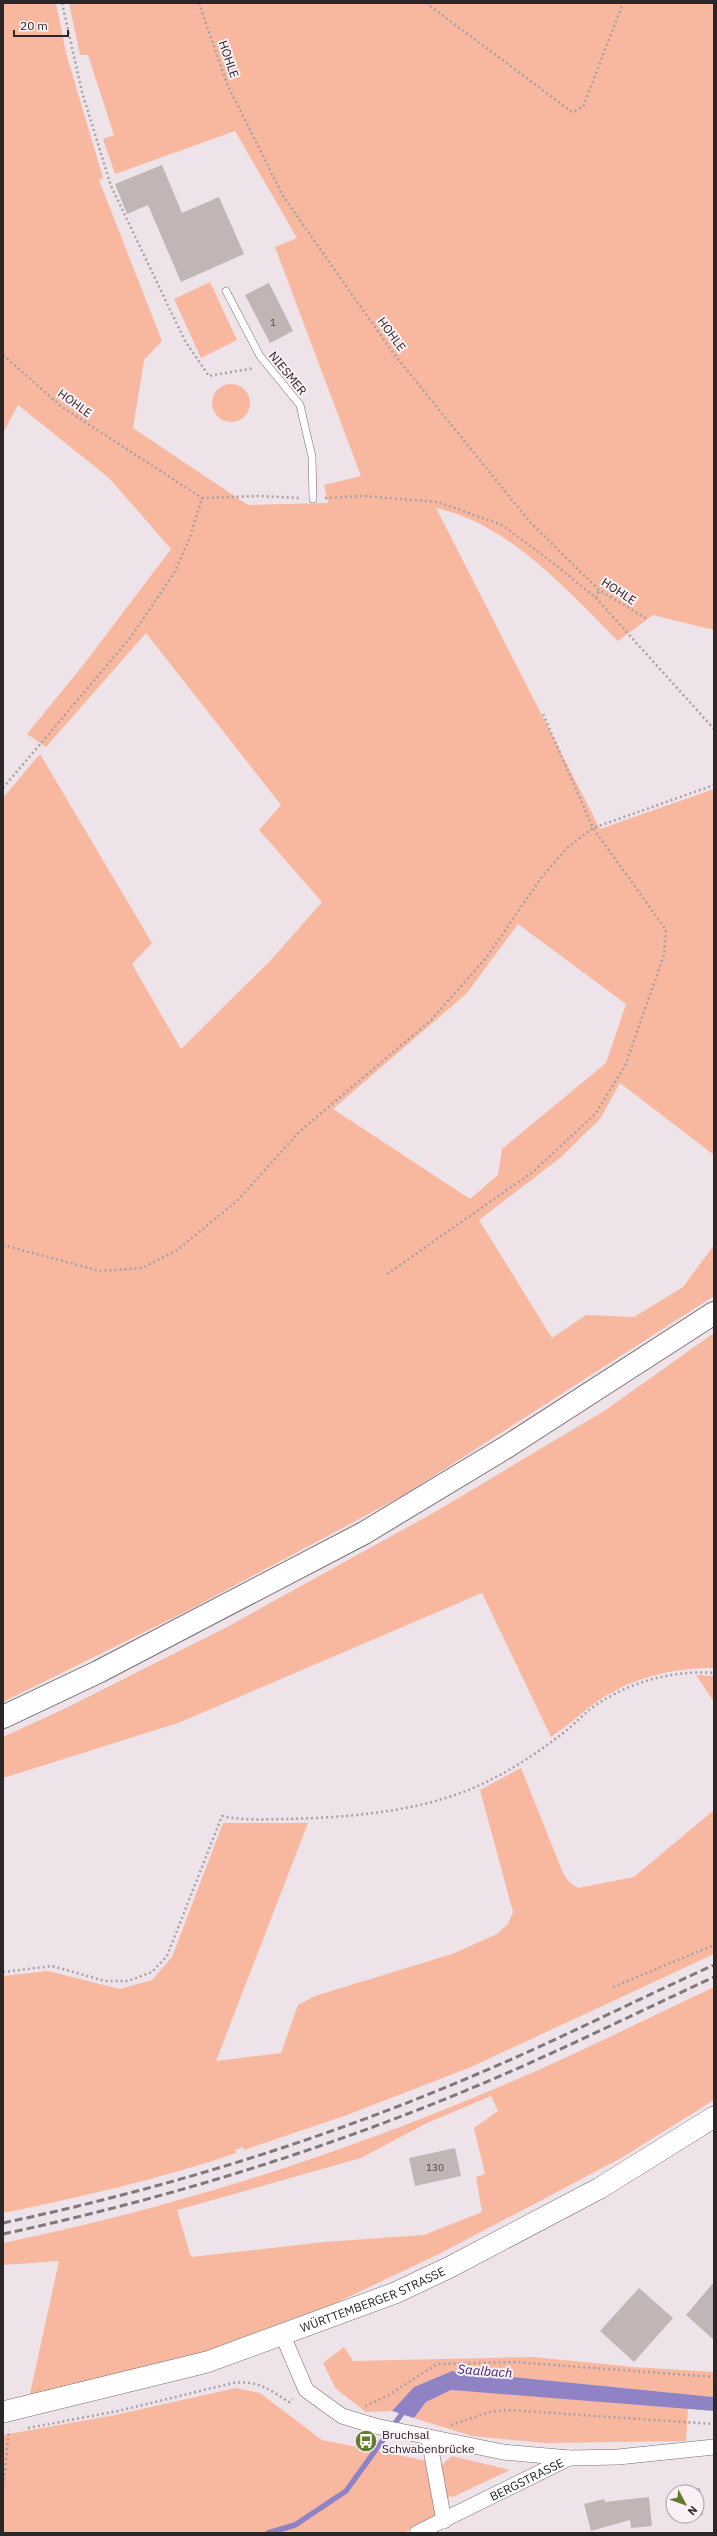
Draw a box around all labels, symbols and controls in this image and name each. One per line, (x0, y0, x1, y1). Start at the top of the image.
scale bar (14, 12, 68, 38)
text: 20 m (20, 18, 48, 33)
street label: HOHLE (216, 38, 242, 80)
street label: HOHLE (375, 314, 409, 354)
house number: 1 (270, 316, 276, 329)
street label: NIESMER (266, 348, 310, 398)
street label: HOHLE (55, 386, 95, 420)
street label: HOHLE (599, 574, 639, 608)
house number: 130 (426, 2161, 444, 2174)
street label: WÜRTTEMBERGER STRASSE (298, 2263, 447, 2335)
water label: Saalbach (457, 2361, 513, 2381)
place label: Bruchsal Schwabenbrücke (382, 2427, 475, 2456)
bus stop icon: Bruchsal Schwabenbrücke (353, 2428, 379, 2454)
street label: BERGSTRASSE (487, 2454, 566, 2504)
north arrow (665, 2484, 705, 2524)
text: N (685, 2503, 700, 2518)

